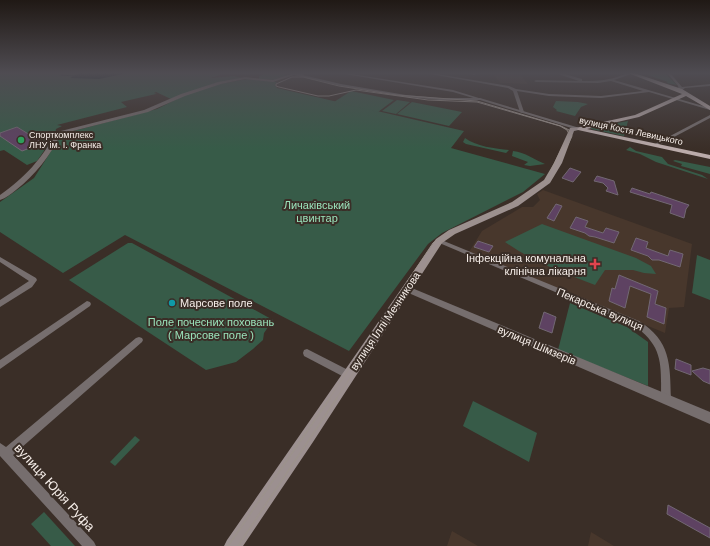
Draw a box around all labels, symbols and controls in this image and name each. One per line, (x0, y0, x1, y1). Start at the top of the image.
street label: вулиця Костя Левицького (578, 115, 684, 147)
place label: Спорткомплекс ЛНУ ім. І. Франка (29, 130, 101, 150)
marker: Спорткомплекс ЛНУ ім. І. Франка (16, 135, 26, 145)
park label: Личаківський цвинтар (284, 199, 350, 224)
place label: Інфекційна комунальна клінічна лікарня (466, 252, 587, 277)
marker: Інфекційна комунальна клінічна лікарня (589, 258, 601, 270)
street label: вулиця Іллі Мечникова (348, 269, 423, 372)
street label: Пекарська вулиця (555, 285, 645, 333)
place label: Марсове поле (180, 297, 253, 309)
marker: Марсове поле (167, 298, 177, 308)
park label: Поле почесних поховань ( Марсове поле ) (148, 316, 274, 341)
street label: вулиця Шімзерів (496, 323, 578, 367)
street label: вулиця Юрія Руфа (11, 440, 98, 535)

